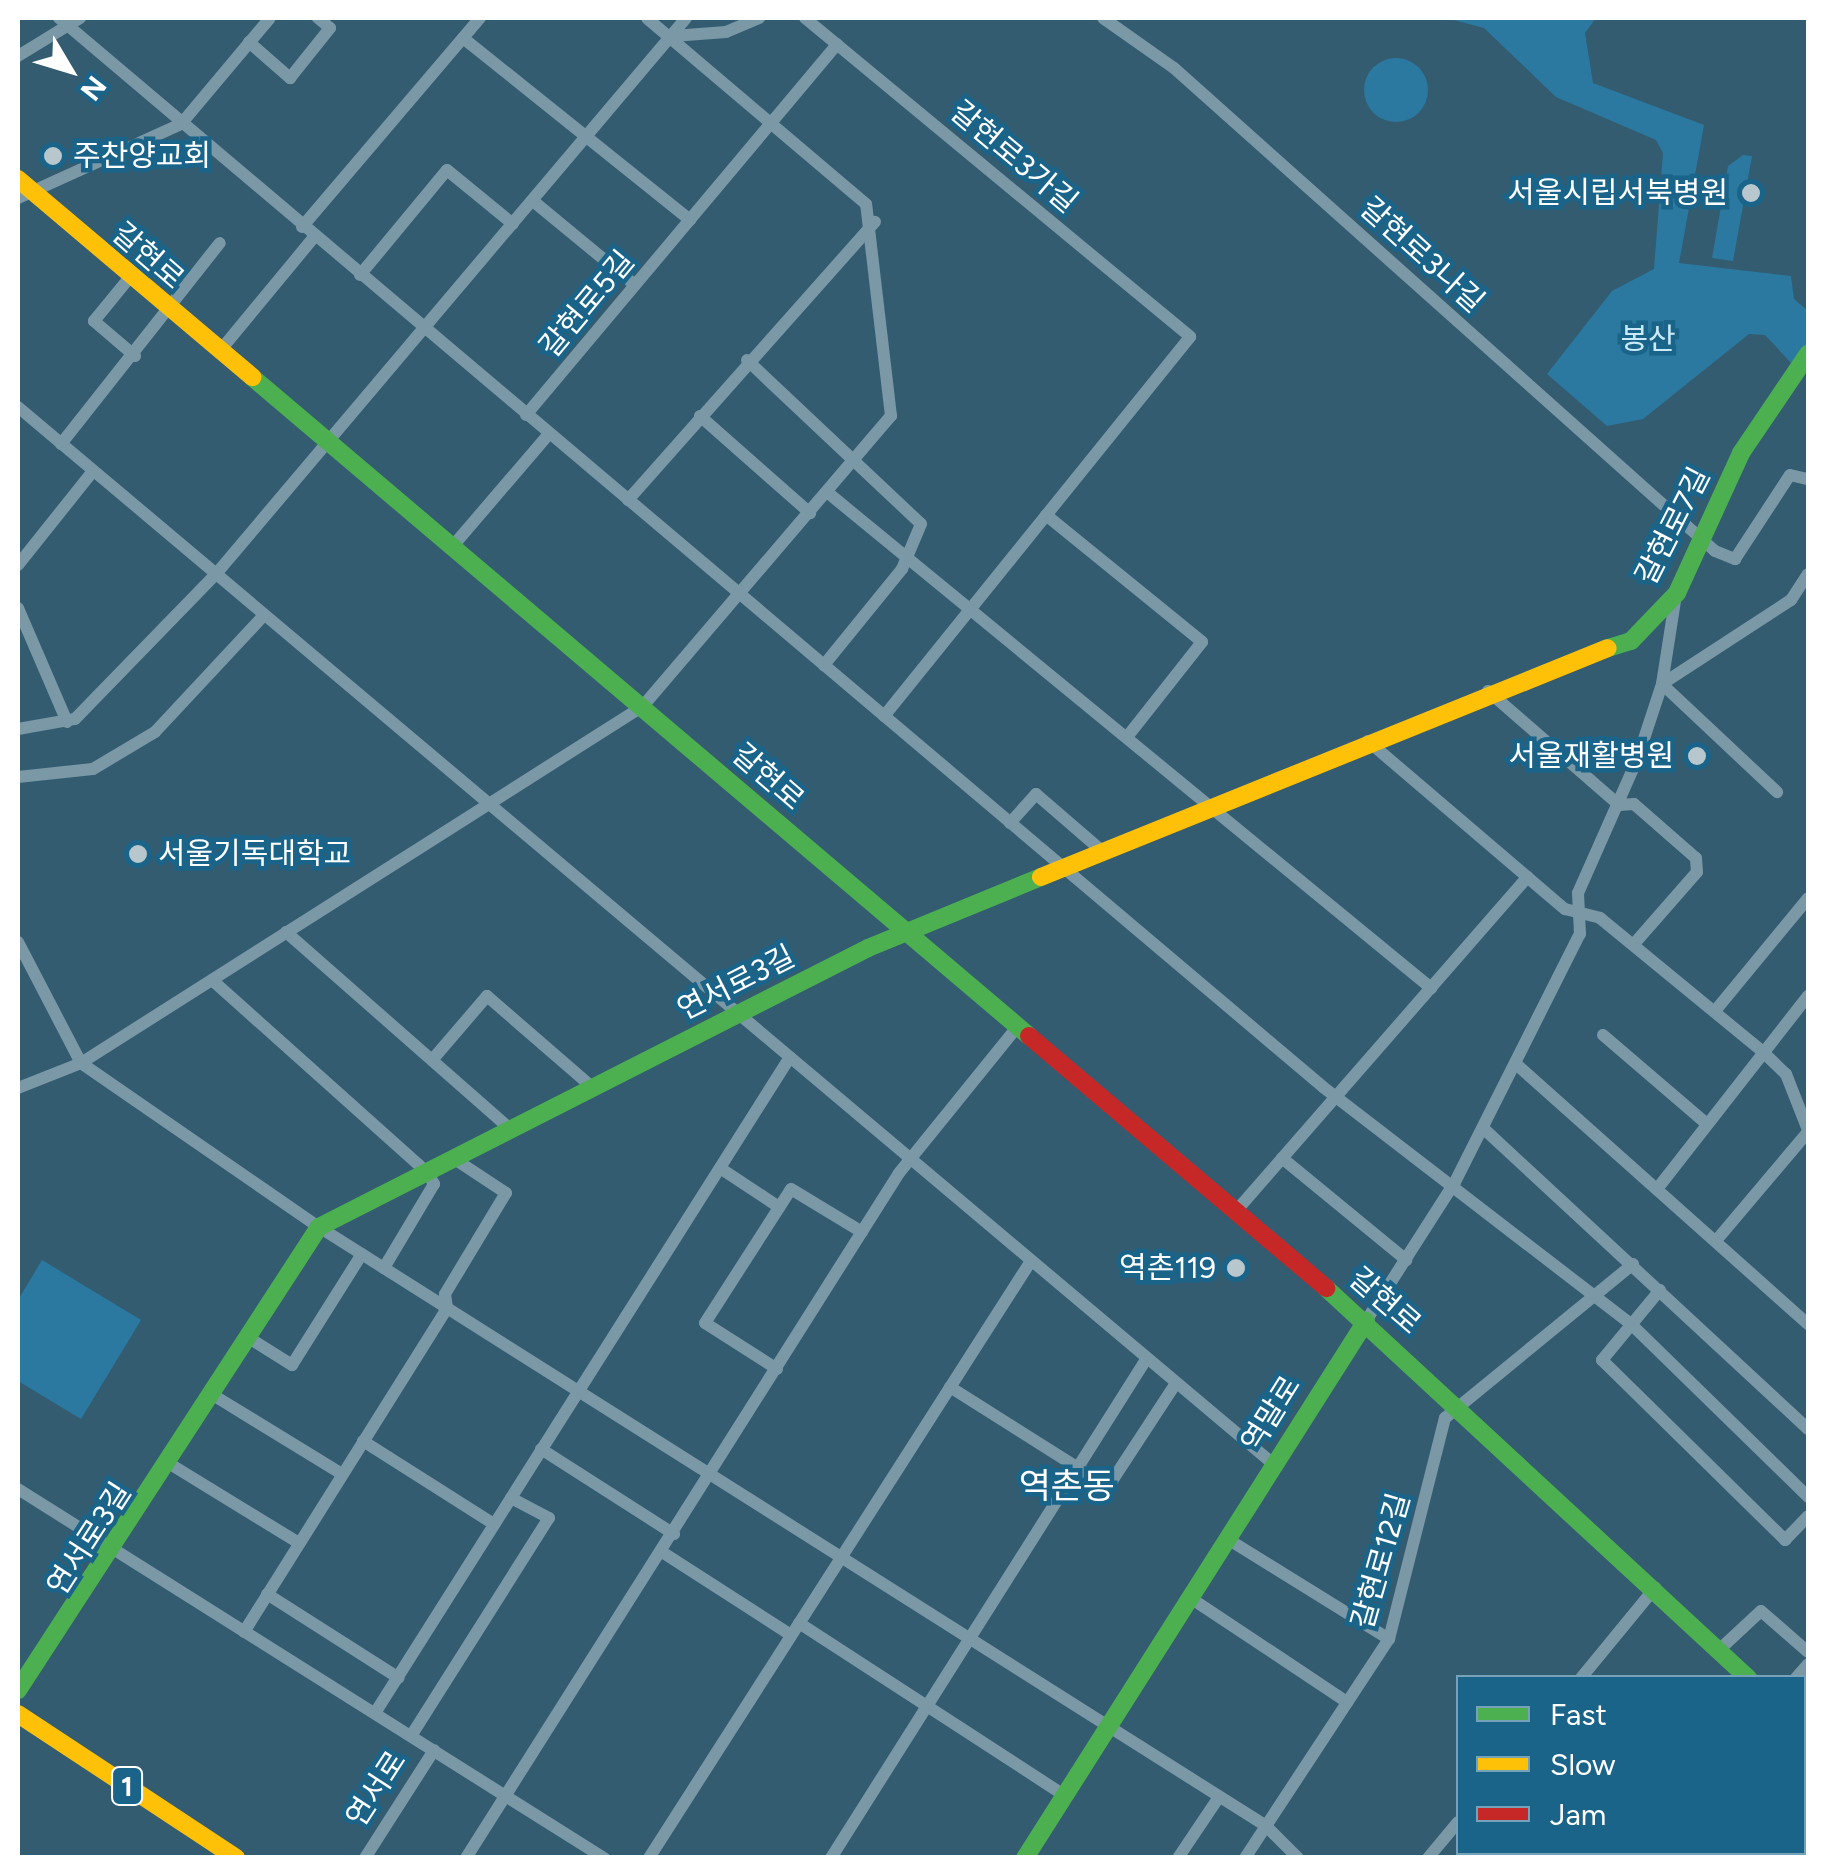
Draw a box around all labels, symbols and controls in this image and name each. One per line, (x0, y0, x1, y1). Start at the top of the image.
north arrow (20, 20, 120, 120)
text: N (74, 69, 114, 107)
street label: 갈현로3가길 (943, 94, 1085, 220)
place label: 주찬양교회 (73, 138, 211, 174)
marker: 주찬양교회 (42, 145, 64, 167)
place label: 서울시립서북병원 (1507, 175, 1728, 211)
marker: 서울시립서북병원 (1738, 180, 1764, 206)
street label: 갈현로3나길 (1353, 190, 1491, 320)
street label: 갈현로 (105, 215, 191, 297)
street label: 갈현로5길 (532, 244, 642, 364)
park label: 봉산 (1620, 321, 1676, 357)
street label: 갈현로7길 (1628, 461, 1718, 591)
street label: 갈현로 (725, 736, 811, 818)
place label: 서울재활병원 (1508, 738, 1674, 774)
marker: 서울재활병원 (1684, 743, 1710, 769)
place label: 서울기독대학교 (158, 836, 351, 872)
marker: 서울기독대학교 (127, 843, 149, 865)
street label: 연서로3길 (671, 938, 801, 1028)
place label: 역촌119 (1119, 1250, 1216, 1286)
marker: 역촌119 (1225, 1257, 1247, 1279)
street label: 갈현로 (1342, 1260, 1428, 1342)
street label: 역말로 (1234, 1369, 1308, 1459)
district label: 역촌동 (1019, 1465, 1115, 1507)
street label: 연서로3길 (39, 1476, 139, 1602)
street label: 갈현로12길 (1344, 1489, 1418, 1633)
legend (1456, 1675, 1806, 1855)
text: Fast (1550, 1696, 1607, 1733)
street label: 연서로 (338, 1744, 414, 1834)
text: Slow (1550, 1746, 1616, 1783)
road number: 1 (110, 1763, 144, 1809)
text: Jam (1550, 1796, 1606, 1833)

